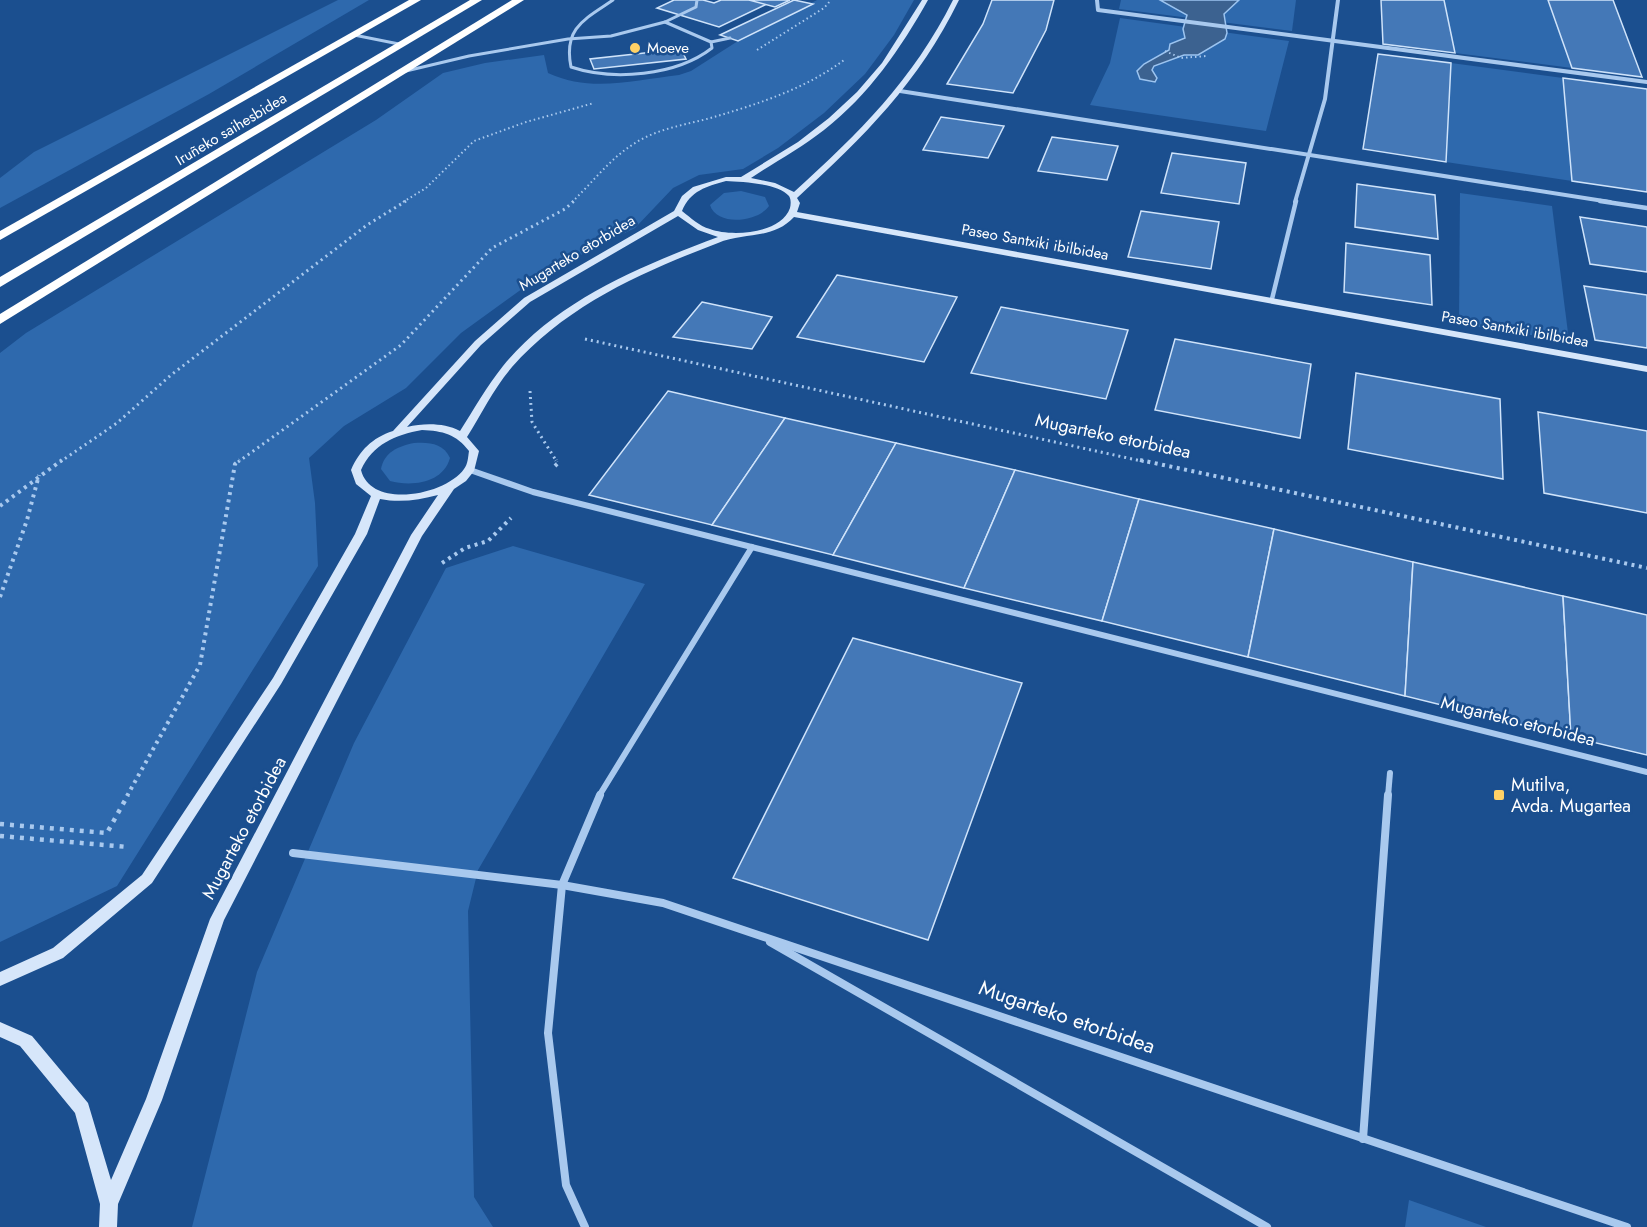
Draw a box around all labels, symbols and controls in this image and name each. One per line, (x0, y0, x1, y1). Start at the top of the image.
place label: Moeve (647, 37, 689, 59)
marker: Moeve (628, 41, 642, 55)
street label: Iruñeko saihesbidea (171, 87, 291, 171)
street label: Mugarteko etorbidea (515, 210, 639, 296)
street label: Paseo Santxiki ibilbidea (960, 218, 1110, 266)
street label: Paseo Santxiki ibilbidea (1440, 305, 1590, 353)
street label: Mugarteko etorbidea (1033, 407, 1193, 465)
street label: Mugarteko etorbidea (1438, 689, 1598, 753)
street label: Mugarteko etorbidea (195, 752, 293, 904)
place label: Mutilva, Avda. Mugartea (1511, 772, 1631, 819)
marker: Mutilva, Avda. Mugartea (1492, 788, 1506, 802)
street label: Mugarteko etorbidea (975, 973, 1159, 1061)

